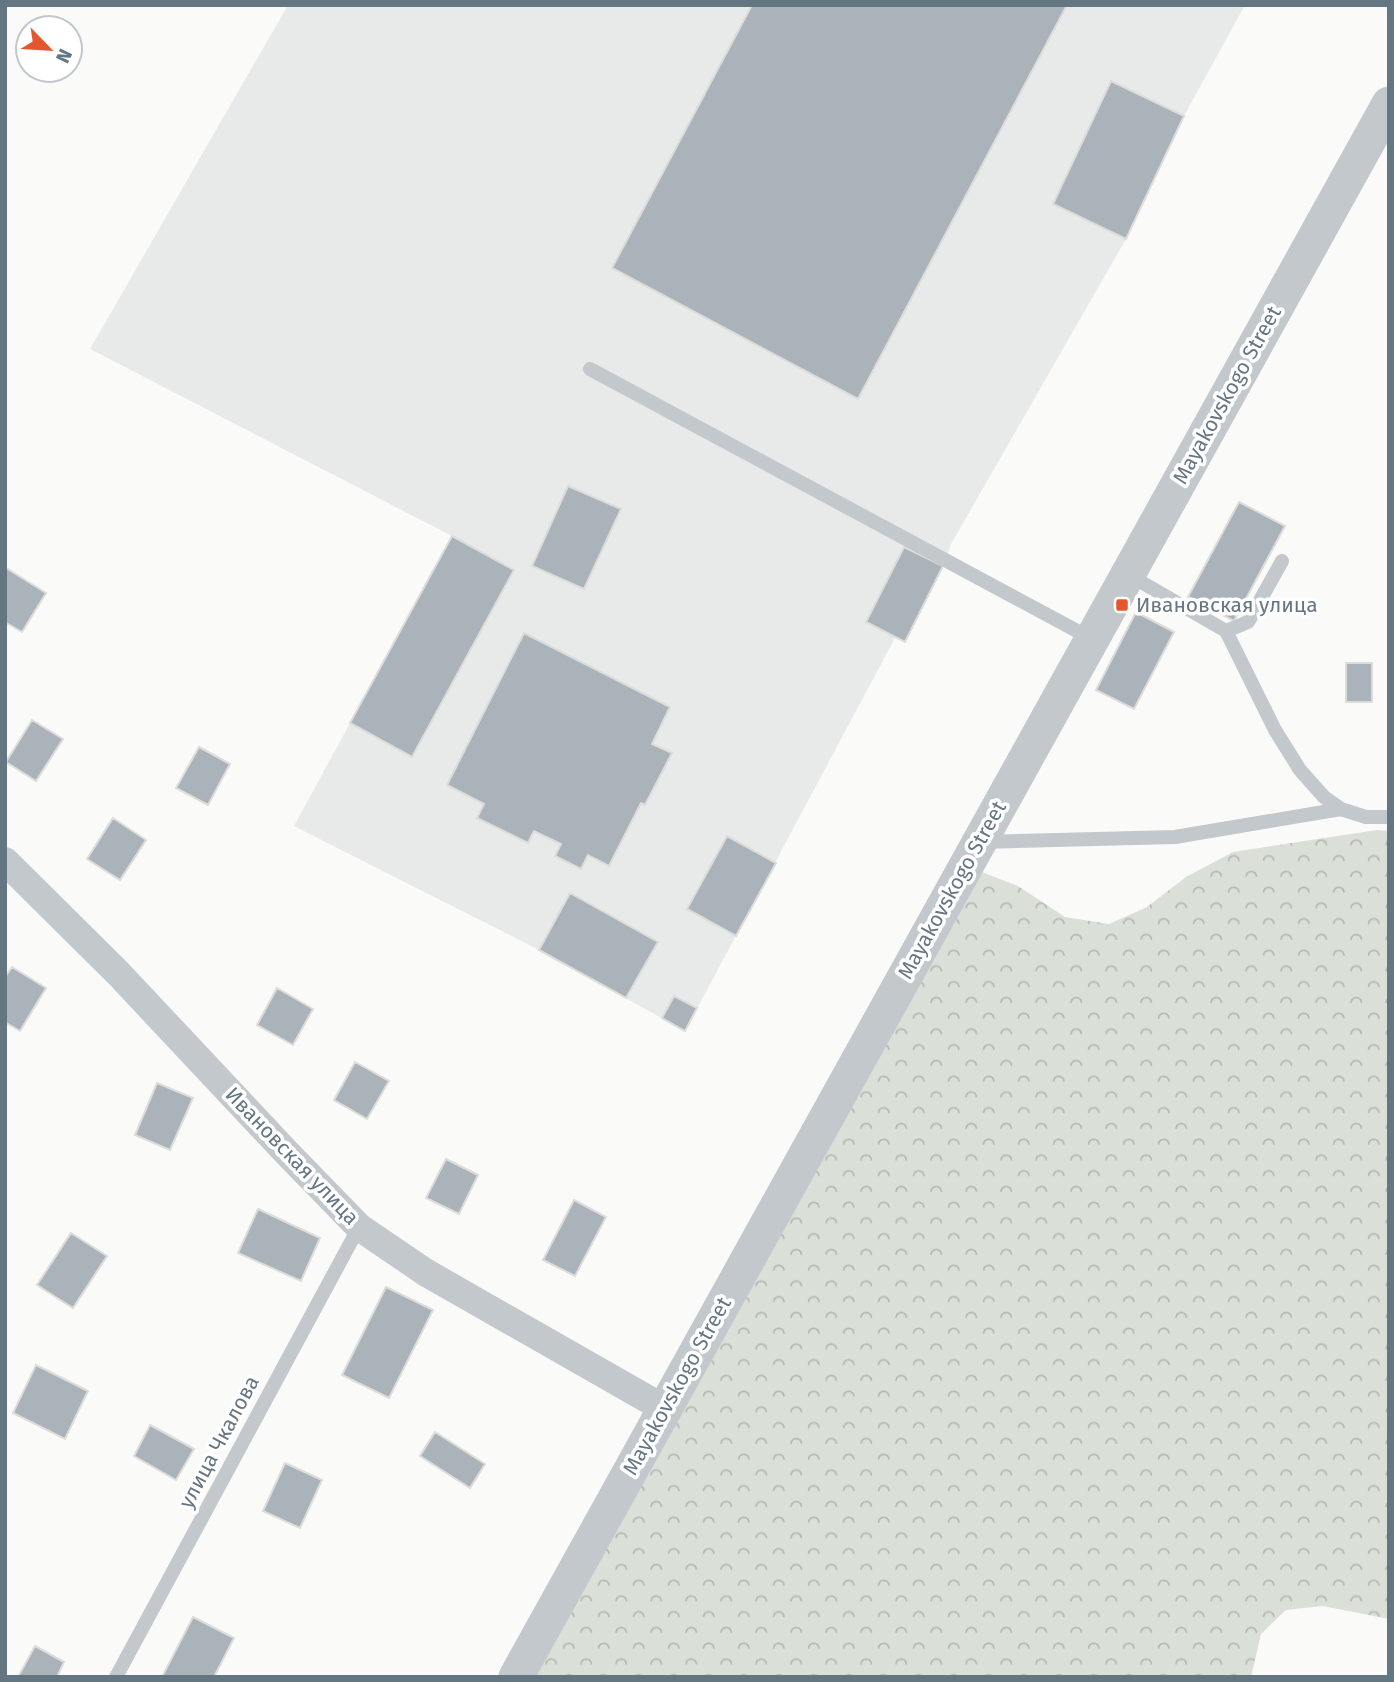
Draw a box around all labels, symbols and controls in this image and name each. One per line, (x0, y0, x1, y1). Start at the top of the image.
north arrow (14, 14, 84, 84)
text: N (51, 45, 77, 67)
street label: Mayakovskogo Street (1167, 301, 1287, 489)
place label: Ивановская улица (1136, 592, 1318, 618)
marker: Ивановская улица (1114, 597, 1130, 613)
street label: Mayakovskogo Street (892, 796, 1012, 984)
street label: Ивановская улица (220, 1082, 364, 1230)
street label: Mayakovskogo Street (617, 1292, 737, 1480)
street label: улица Чкалова (173, 1371, 265, 1513)

